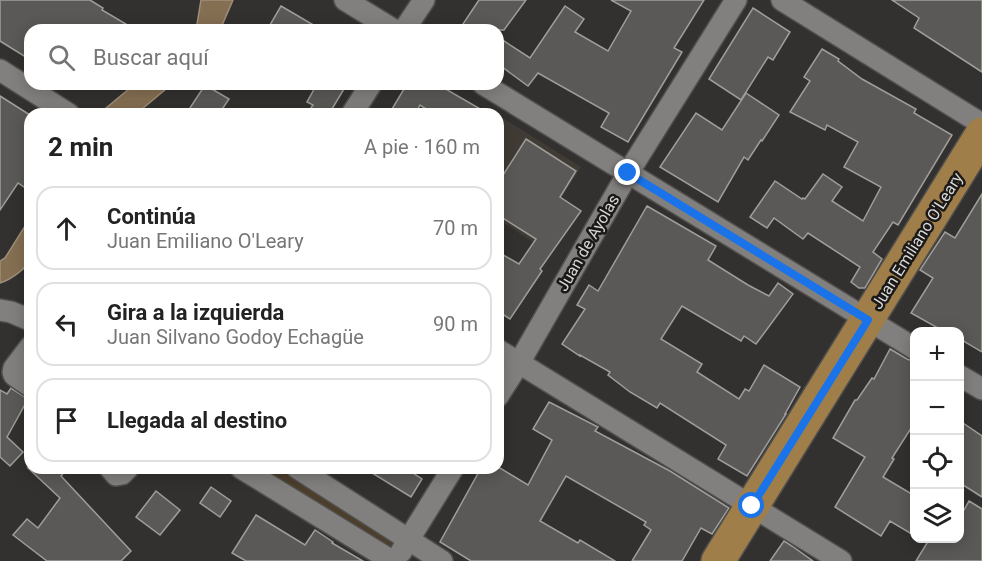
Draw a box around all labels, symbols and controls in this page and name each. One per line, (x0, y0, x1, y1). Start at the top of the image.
search box (24, 24, 504, 90)
icon: search (45, 41, 78, 74)
text: Buscar aquí (93, 45, 209, 70)
text: 2 min (48, 132, 113, 162)
text: A pie · 160 m (364, 135, 480, 159)
route end (614, 159, 640, 185)
street label: Juan Emiliano O'Leary (867, 169, 967, 313)
street label: Juan de Ayolas (553, 191, 623, 295)
text: Continúa (107, 204, 196, 229)
icon: ahead (50, 212, 83, 245)
text: 70 m (433, 216, 478, 240)
text: Juan Emiliano O'Leary (107, 229, 304, 253)
text: Gira a la izquierda (107, 300, 284, 325)
icon: left (50, 308, 83, 341)
text: 90 m (433, 312, 478, 336)
text: Juan Silvano Godoy Echagüe (107, 325, 364, 349)
map controls (910, 327, 964, 543)
button: + (910, 327, 964, 381)
button: − (910, 381, 964, 435)
icon: arrive (50, 404, 83, 437)
text: Llegada al destino (107, 408, 287, 433)
button: locate (910, 435, 964, 489)
button: layers (910, 489, 964, 543)
route start (738, 492, 764, 518)

